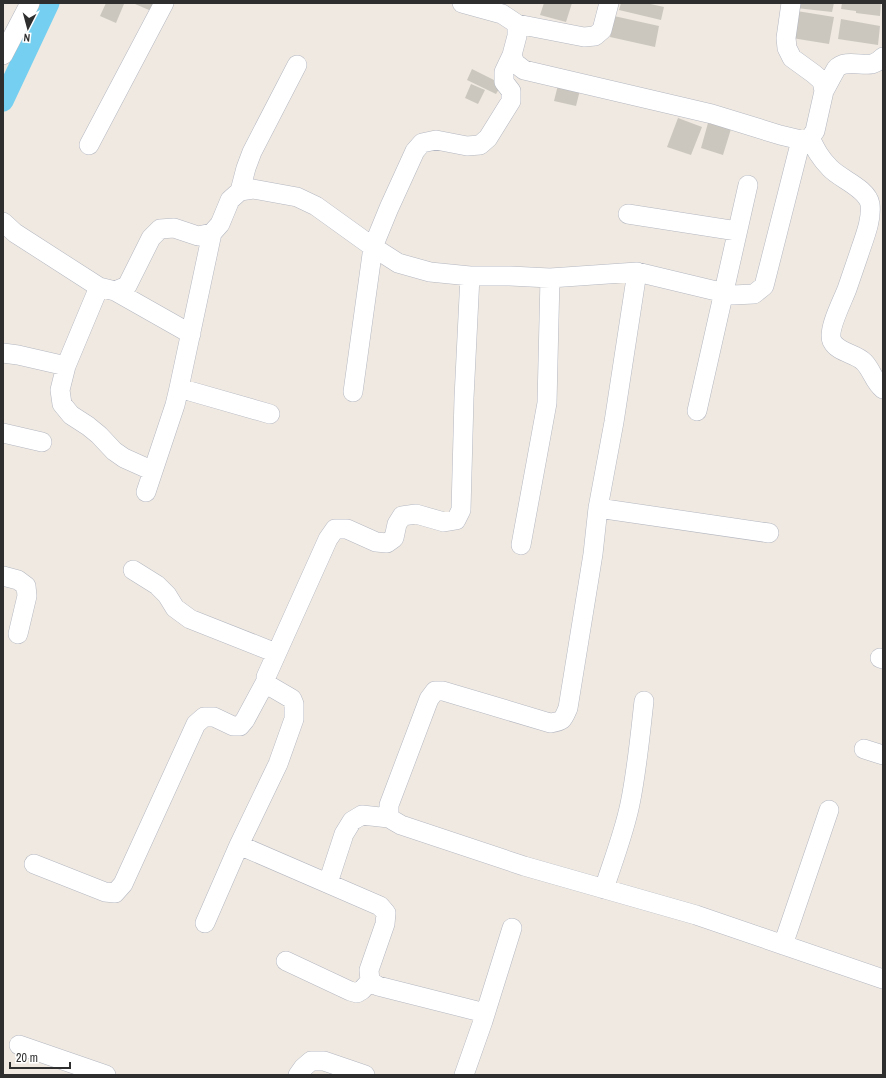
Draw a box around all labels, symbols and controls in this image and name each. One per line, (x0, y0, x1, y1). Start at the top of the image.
north arrow (8, 8, 48, 48)
text: N (23, 31, 31, 45)
scale bar (10, 1044, 70, 1070)
text: 20 m (16, 1050, 38, 1066)

